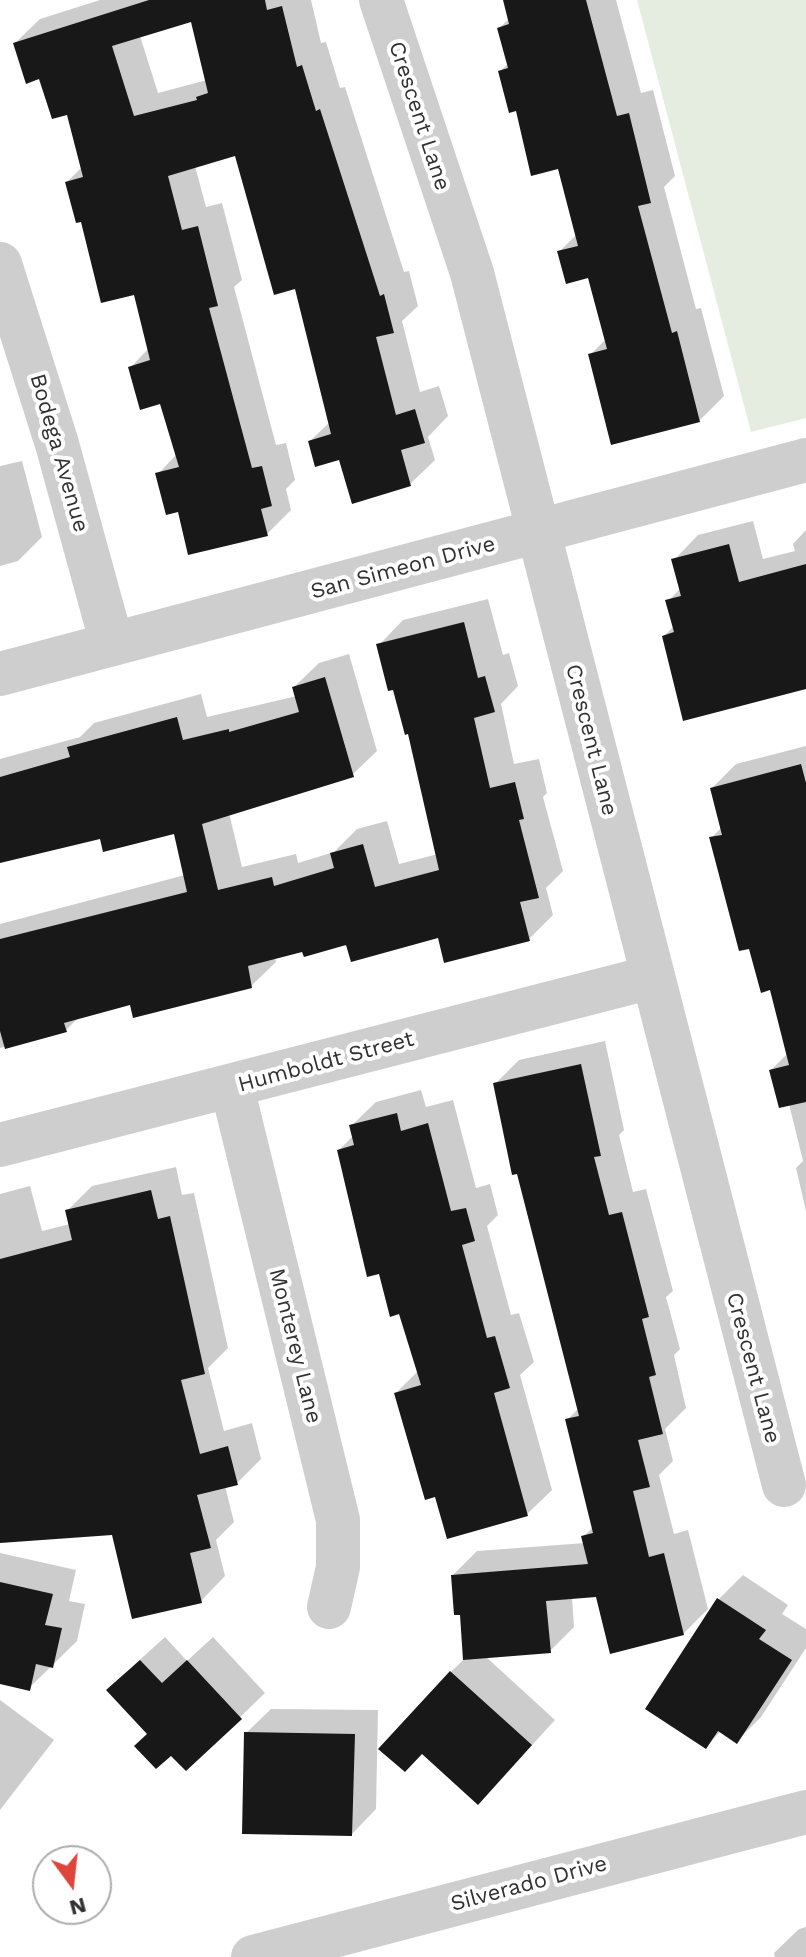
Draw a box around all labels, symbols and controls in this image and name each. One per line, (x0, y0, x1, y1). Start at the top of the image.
street label: Crescent Lane (382, 38, 456, 194)
street label: Bodega Avenue (24, 371, 94, 535)
street label: San Simeon Drive (308, 531, 498, 605)
street label: Crescent Lane (559, 662, 623, 818)
street label: Humboldt Street (235, 1026, 417, 1098)
street label: Monterey Lane (263, 1266, 327, 1426)
street label: Crescent Lane (720, 1290, 786, 1446)
north arrow (32, 1845, 112, 1925)
street label: Silverado Drive (448, 1850, 610, 1918)
text: N (67, 1893, 89, 1921)

